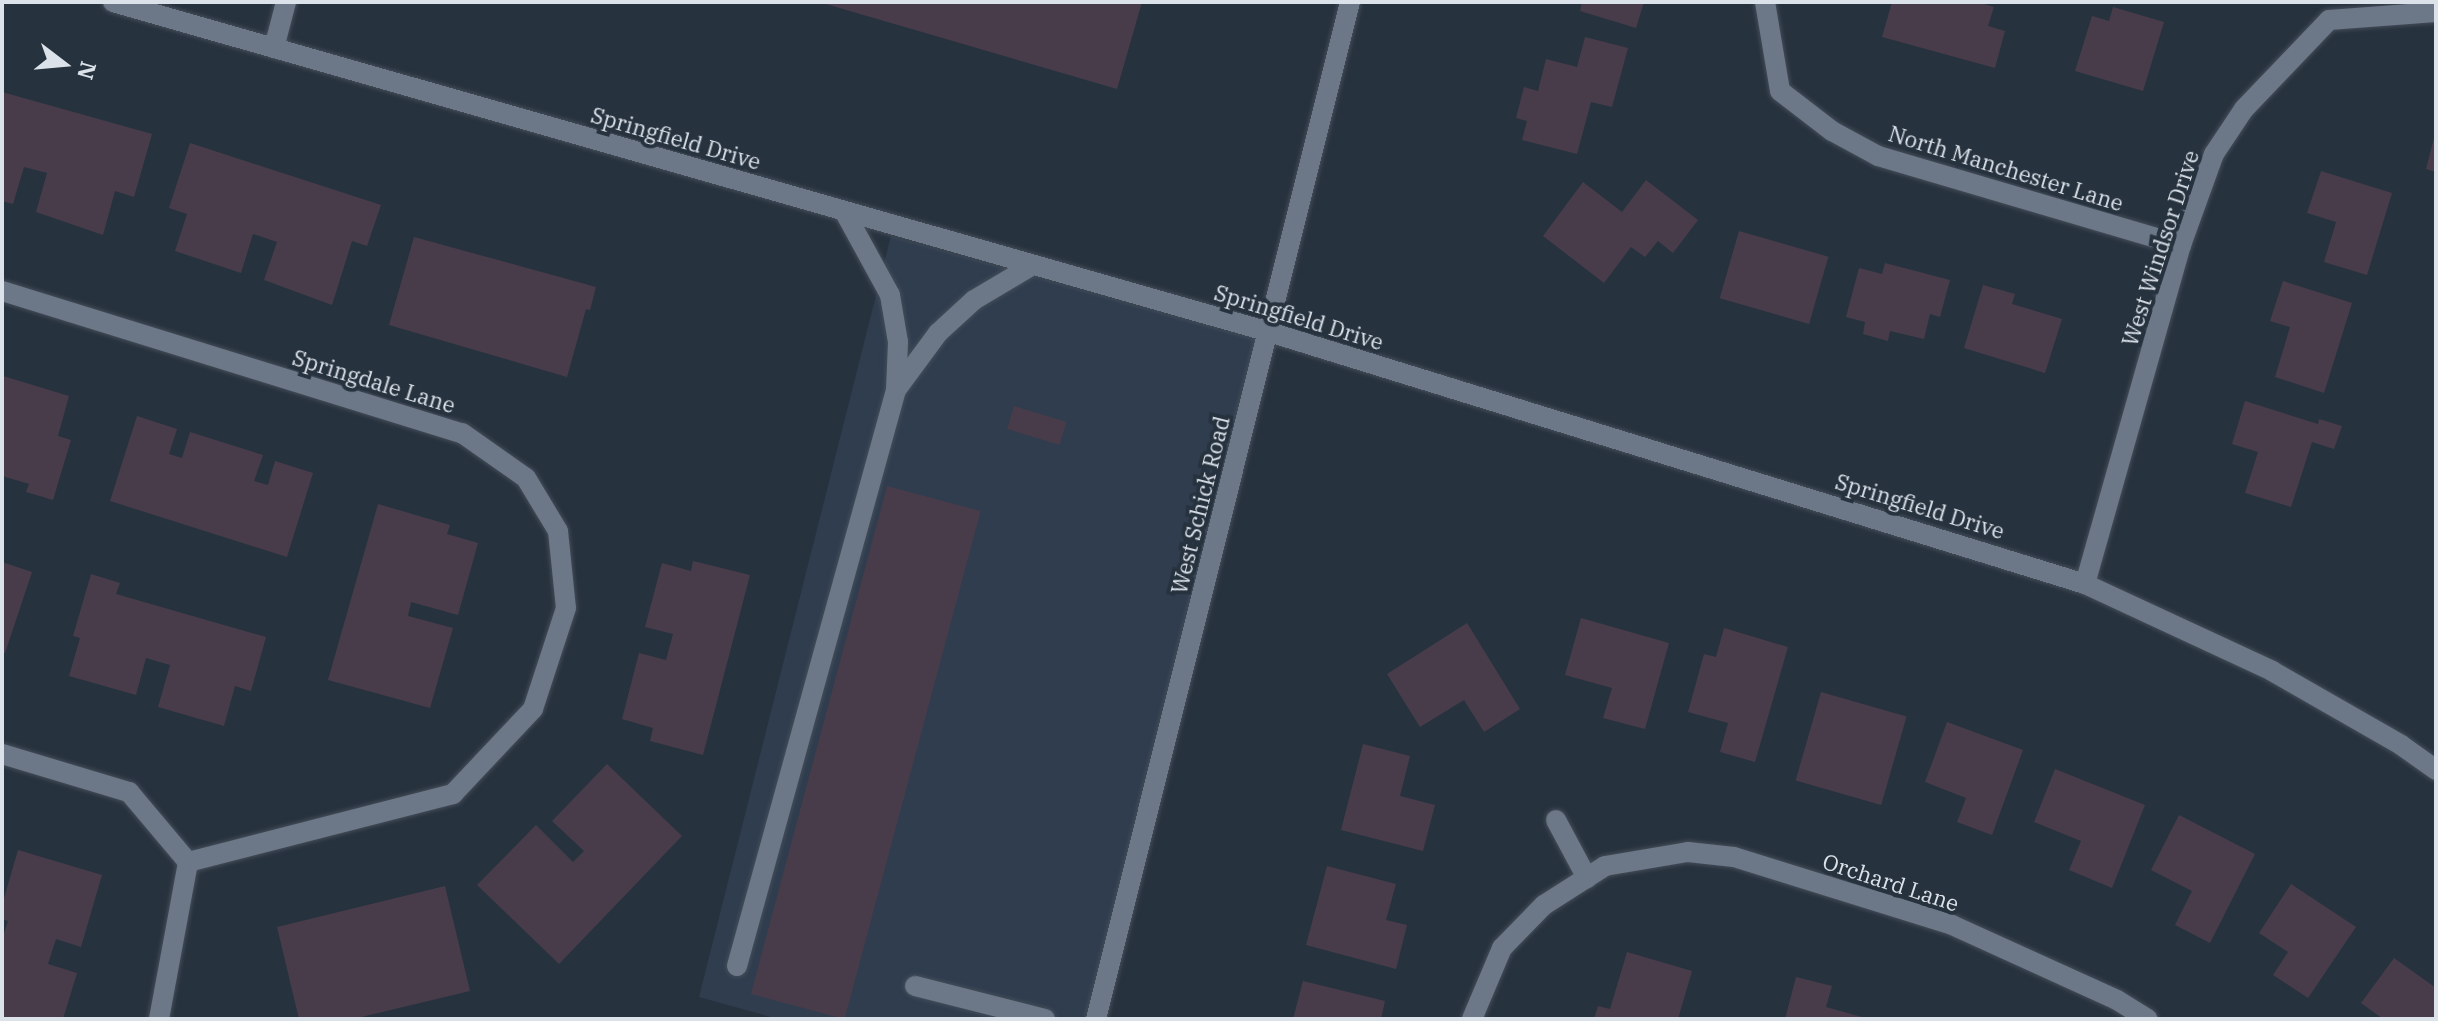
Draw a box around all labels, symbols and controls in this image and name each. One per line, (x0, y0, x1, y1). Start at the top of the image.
north arrow (24, 24, 104, 104)
text: N (71, 58, 104, 83)
street label: Springfield Drive (588, 101, 764, 175)
street label: North Manchester Lane (1885, 120, 2127, 216)
street label: West Windsor Drive (2116, 147, 2204, 349)
street label: Springfield Drive (1211, 279, 1387, 355)
street label: Springdale Lane (289, 344, 459, 418)
street label: West Schick Road (1165, 413, 1235, 597)
street label: Springfield Drive (1832, 468, 2008, 544)
street label: Orchard Lane (1820, 848, 1962, 916)

